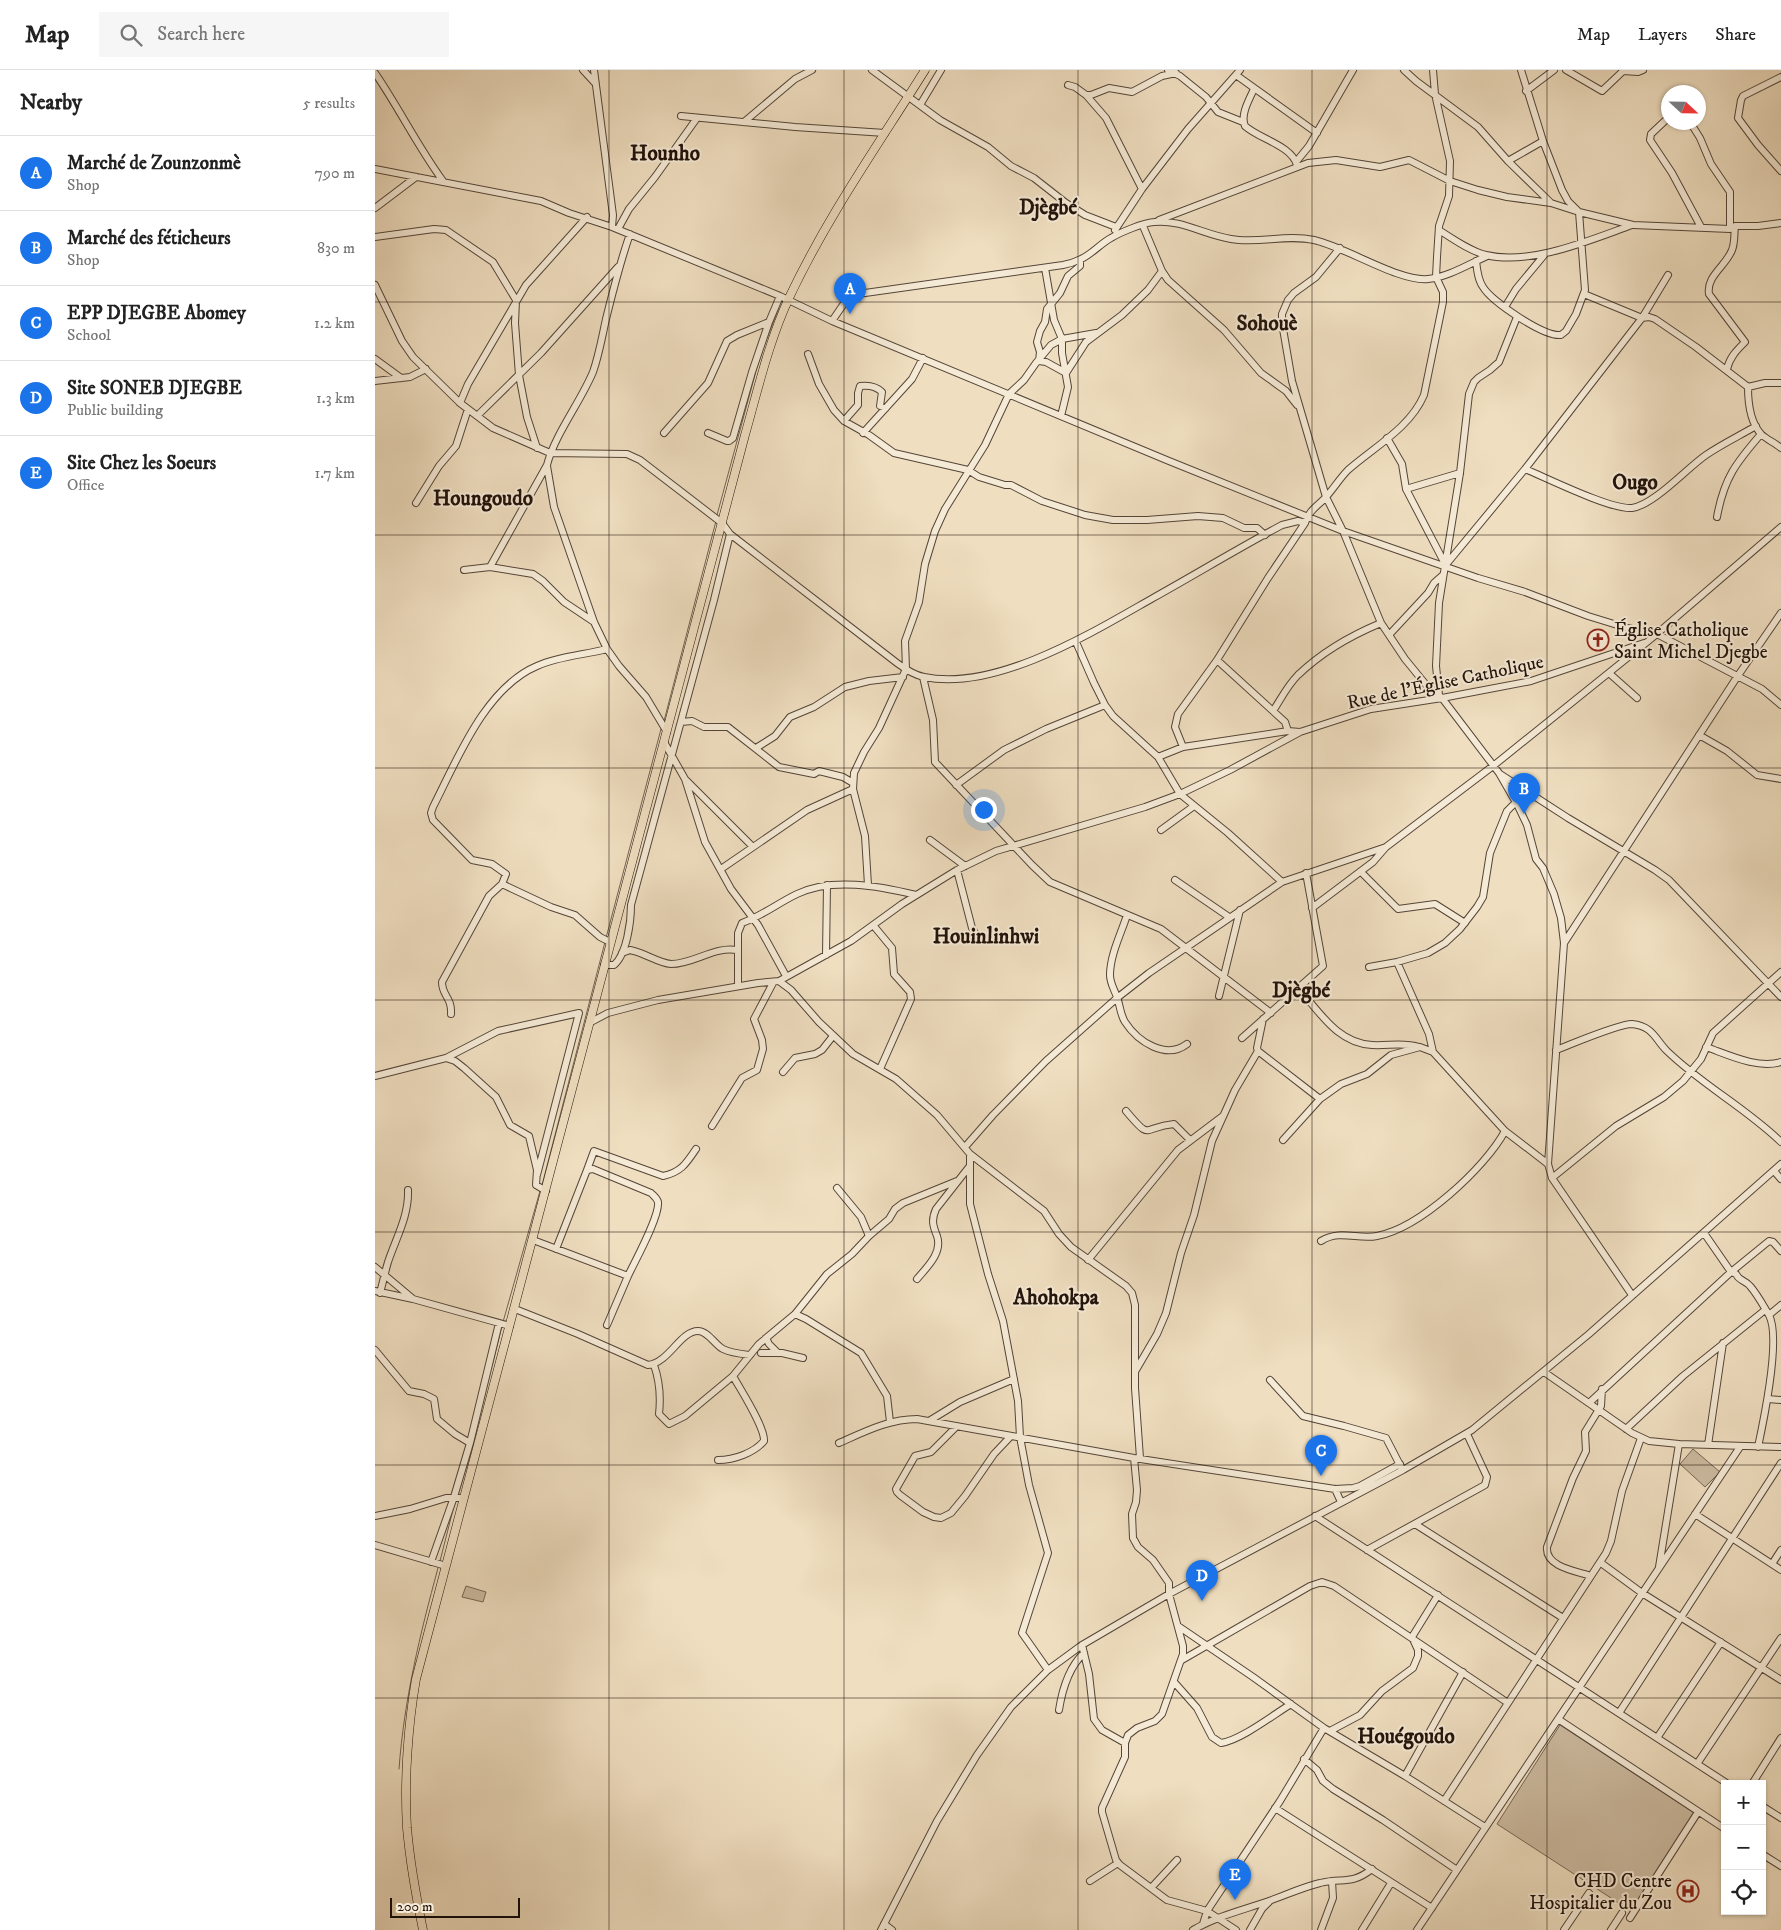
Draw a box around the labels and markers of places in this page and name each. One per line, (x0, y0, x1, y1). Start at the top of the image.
pin: A (834, 273, 866, 314)
place label: Église Catholique Saint Michel Djegbe (1614, 618, 1768, 664)
church icon: Église Catholique Saint Michel Djegbe (1586, 628, 1610, 652)
pin: B (1508, 773, 1540, 814)
pin: C (1305, 1435, 1337, 1476)
pin: D (1186, 1560, 1218, 1601)
pin: E (1219, 1859, 1251, 1900)
place label: CHD Centre Hospitalier du Zou (1529, 1870, 1672, 1915)
hospital icon: CHD Centre Hospitalier du Zou (1676, 1879, 1700, 1903)

